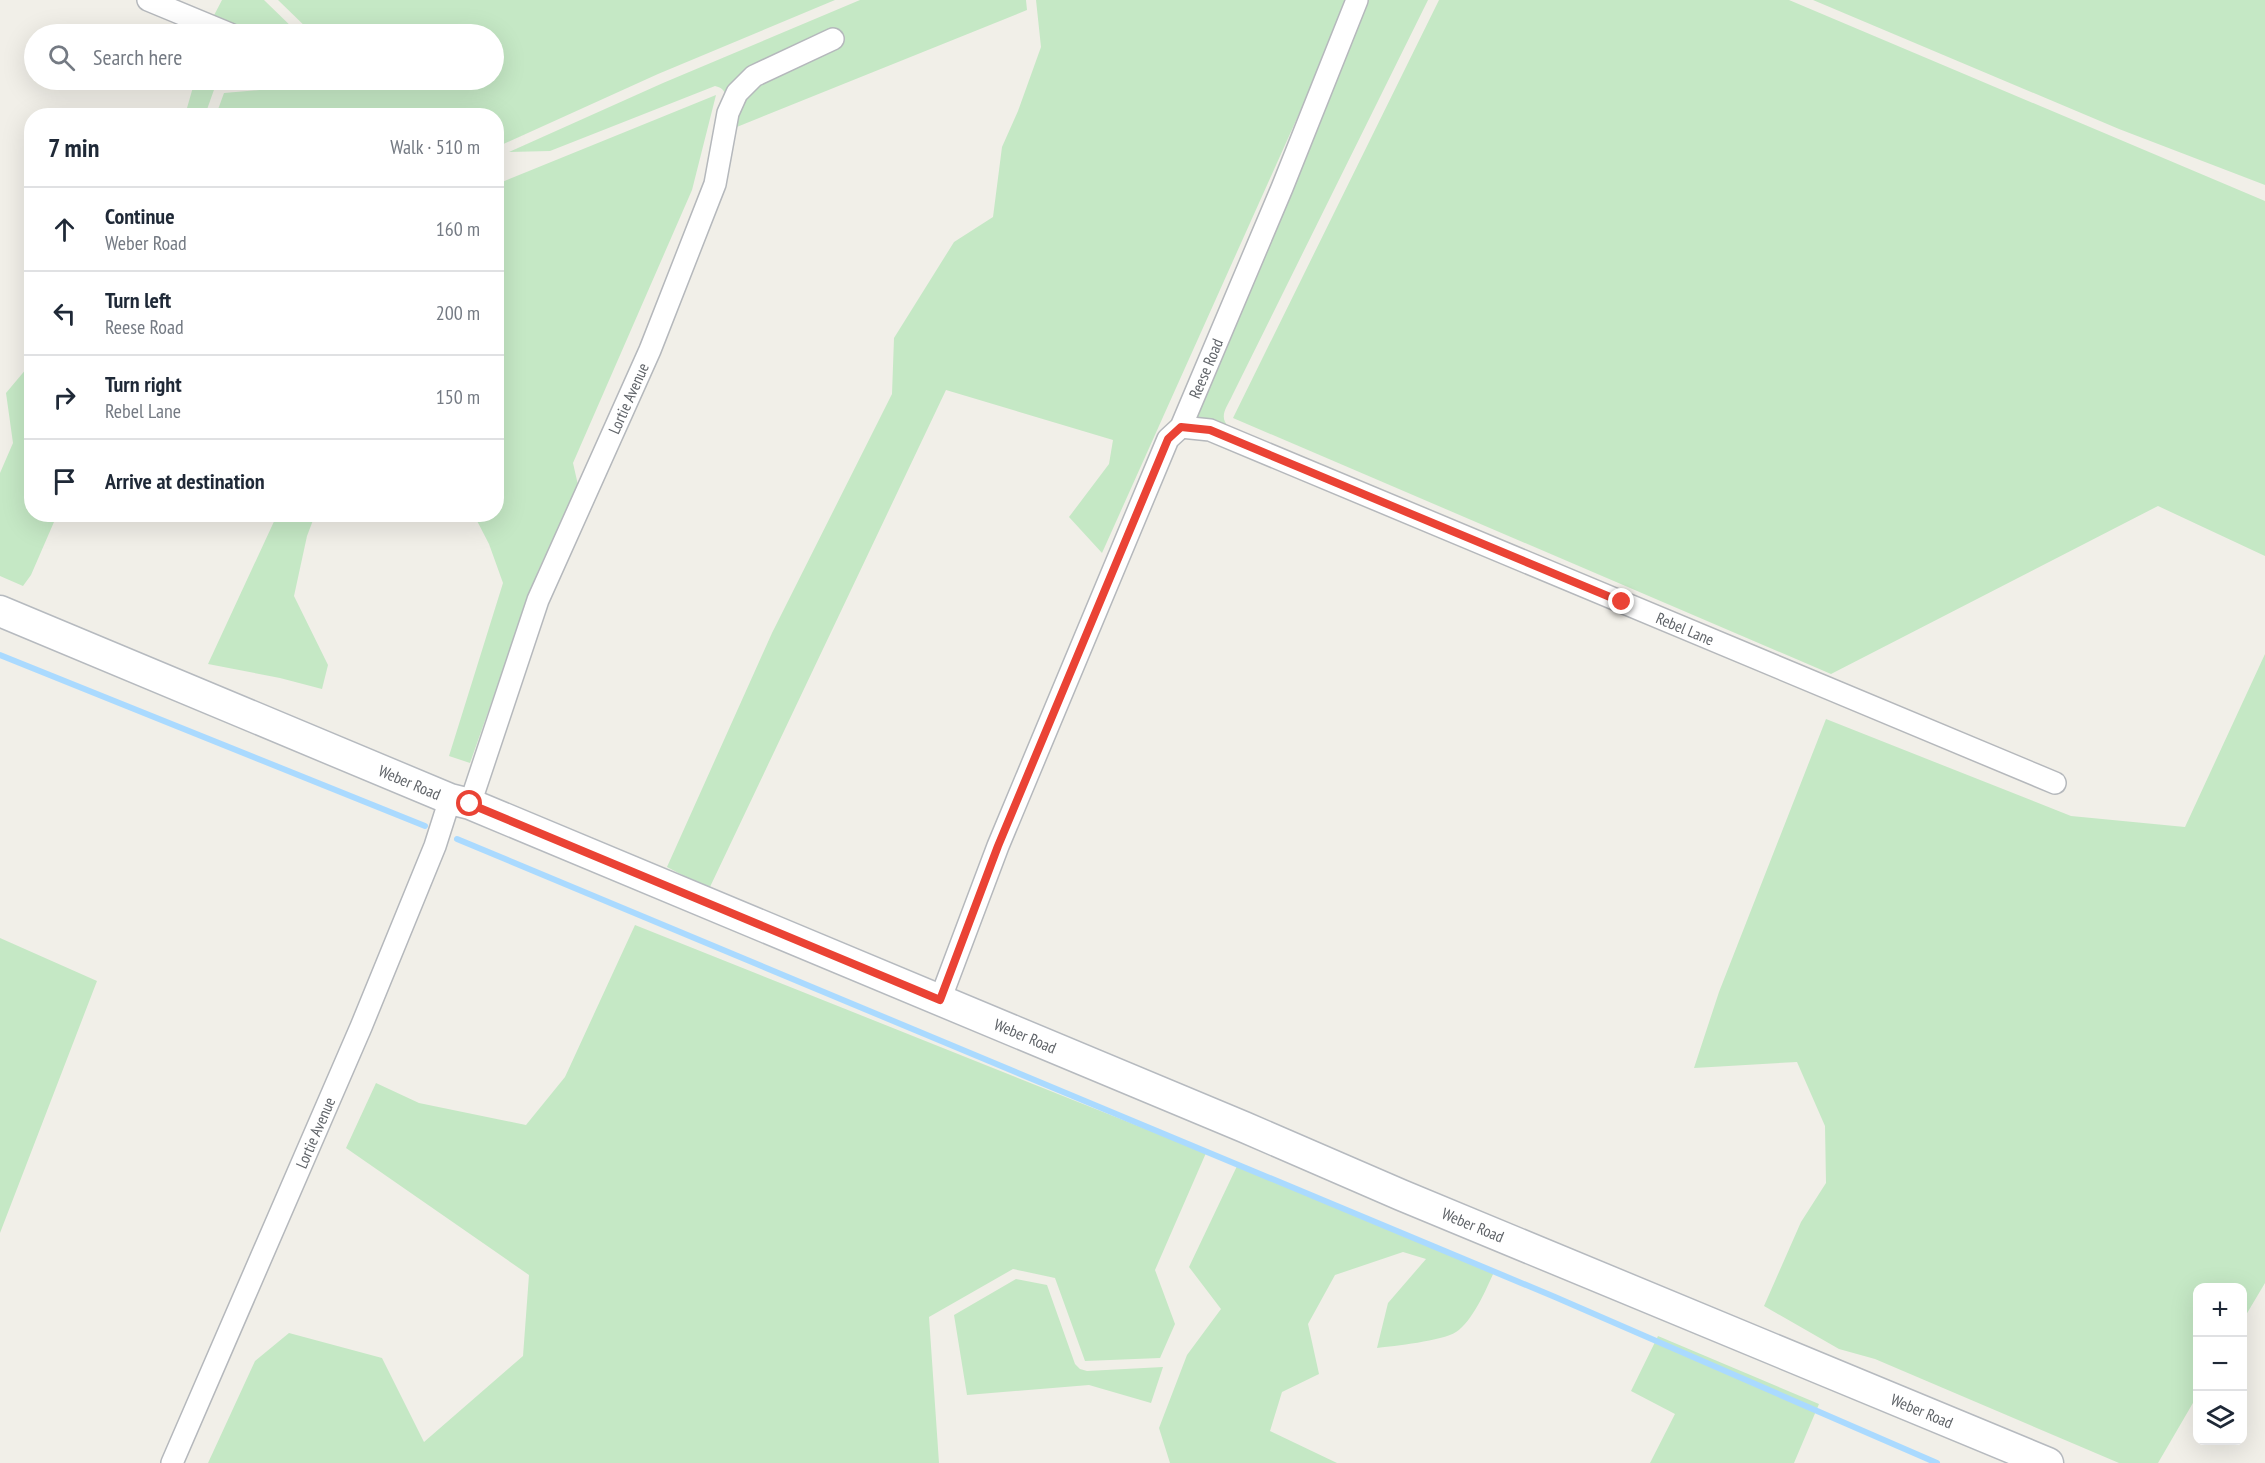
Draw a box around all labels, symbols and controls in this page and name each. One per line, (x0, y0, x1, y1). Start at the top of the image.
search box (24, 24, 504, 90)
icon: search (45, 41, 78, 74)
text: Search here (93, 43, 182, 71)
text: 7 min (48, 131, 99, 164)
text: Walk · 510 m (390, 134, 480, 160)
text: Continue (105, 202, 175, 230)
icon: ahead (48, 213, 81, 246)
text: 160 m (436, 216, 480, 242)
text: Weber Road (105, 230, 187, 256)
text: Turn left (105, 286, 171, 314)
icon: left (48, 297, 81, 330)
text: 200 m (436, 300, 480, 326)
text: Reese Road (105, 314, 184, 340)
street label: Reese Road (1184, 335, 1227, 401)
street label: Lortie Avenue (604, 360, 653, 437)
text: Turn right (105, 370, 182, 398)
icon: right (48, 381, 81, 414)
text: 150 m (436, 384, 480, 410)
text: Rebel Lane (105, 398, 181, 424)
icon: arrive (48, 465, 81, 498)
text: Arrive at destination (105, 467, 265, 495)
route end (1608, 588, 1634, 614)
street label: Rebel Lane (1653, 608, 1717, 649)
street label: Weber Road (376, 760, 444, 804)
route start (456, 790, 482, 816)
street label: Weber Road (991, 1014, 1059, 1058)
street label: Lortie Avenue (291, 1094, 339, 1171)
street label: Weber Road (1439, 1203, 1507, 1247)
map controls (2193, 1283, 2247, 1445)
button: + (2193, 1283, 2247, 1337)
button: − (2193, 1337, 2247, 1391)
street label: Weber Road (1888, 1389, 1956, 1433)
button: layers (2193, 1391, 2247, 1445)

